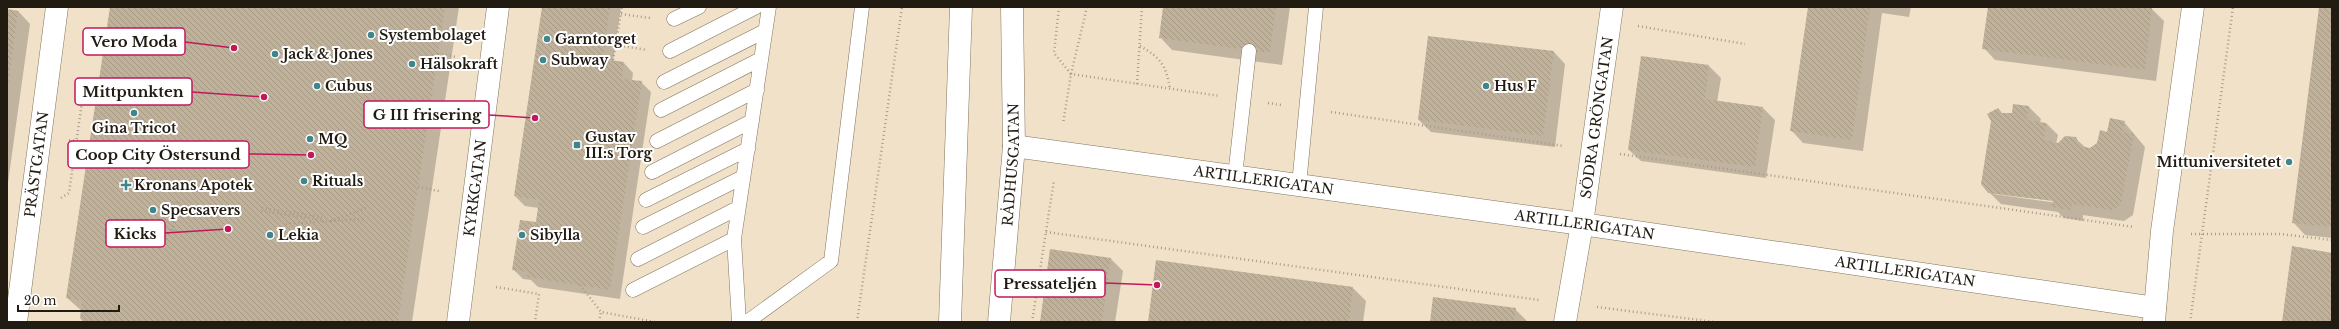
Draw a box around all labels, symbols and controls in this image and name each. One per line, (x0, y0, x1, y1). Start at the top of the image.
place label: Systembolaget (379, 26, 487, 44)
callout: Vero Moda (83, 28, 185, 55)
marker: Systembolaget (366, 30, 376, 40)
place label: Garntorget (555, 30, 637, 48)
text: Vero Moda (90, 32, 178, 51)
marker: Garntorget (542, 34, 552, 44)
street label: SÖDRA GRÖNGATAN (1577, 35, 1617, 200)
place label: Jack & Jones (280, 45, 373, 63)
marker: Jack & Jones (270, 49, 280, 59)
place label: Subway (551, 51, 609, 69)
place label: Hälsokraft (420, 55, 499, 73)
marker: Subway (538, 55, 548, 65)
marker: Hälsokraft (407, 59, 417, 69)
place label: Cubus (325, 77, 373, 95)
place label: Hus F (1494, 77, 1537, 95)
callout: Mittpunkten (75, 78, 192, 105)
marker: Cubus (312, 81, 322, 91)
marker: Hus F (1481, 81, 1491, 91)
text: Mittpunkten (82, 82, 184, 101)
callout: G III frisering (364, 101, 489, 128)
street label: RÅDHUSGATAN (998, 102, 1023, 227)
text: G III frisering (373, 105, 482, 124)
marker: Gina Tricot (129, 108, 139, 118)
street label: PRÄSTGATAN (21, 110, 52, 219)
place label: Gina Tricot (92, 119, 177, 137)
place label: Gustav III:s Torg (585, 128, 653, 162)
place label: MQ (318, 130, 348, 148)
marker: MQ (305, 134, 315, 144)
street label: KYRKGATAN (460, 138, 490, 238)
marker: Gustav III:s Torg (572, 140, 582, 150)
callout: Coop City Östersund (68, 141, 249, 168)
text: Coop City Östersund (75, 145, 241, 164)
place label: Mittuniversitetet (2157, 153, 2282, 171)
marker: Mittuniversitetet (2284, 157, 2294, 167)
street label: ARTILLERIGATAN (1191, 162, 1335, 199)
place label: Rituals (312, 172, 364, 190)
place label: Kronans Apotek (134, 176, 254, 194)
marker: Rituals (299, 176, 309, 186)
marker: Kronans Apotek (121, 180, 131, 190)
place label: Specsavers (161, 201, 241, 219)
marker: Specsavers (148, 205, 158, 215)
street label: ARTILLERIGATAN (1512, 206, 1656, 244)
callout: Kicks (106, 220, 165, 247)
text: Kicks (113, 224, 157, 243)
place label: Lekia (278, 226, 319, 244)
place label: Sibylla (530, 226, 580, 244)
marker: Lekia (265, 230, 275, 240)
marker: Sibylla (517, 230, 527, 240)
street label: ARTILLERIGATAN (1833, 252, 1977, 291)
callout: Pressateljén (995, 270, 1105, 297)
text: Pressateljén (1003, 274, 1097, 293)
scale bar (18, 287, 119, 313)
text: 20 m (24, 293, 56, 308)

